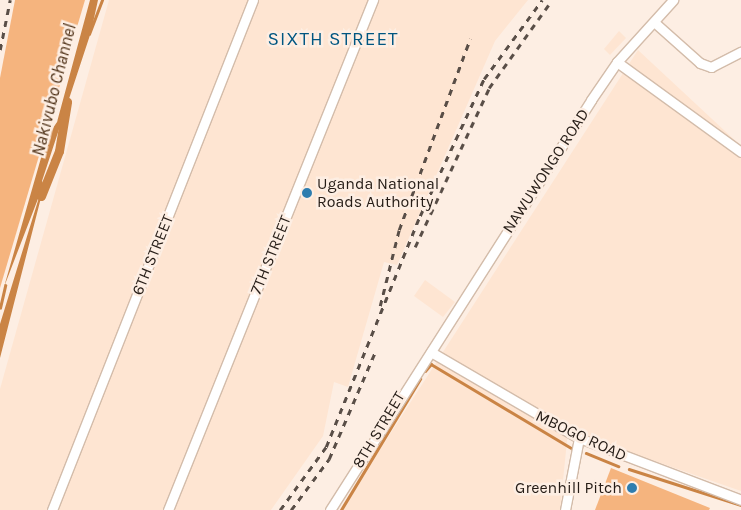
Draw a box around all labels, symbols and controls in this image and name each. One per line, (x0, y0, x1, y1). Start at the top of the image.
water label: Nakivubo Channel (27, 22, 81, 158)
district label: SIXTH STREET (266, 29, 400, 51)
street label: NAWUWONGO ROAD (499, 105, 593, 237)
place label: Uganda National Roads Authority (317, 174, 439, 212)
marker: Uganda National Roads Authority (301, 187, 313, 199)
street label: 6TH STREET (128, 212, 178, 298)
street label: 7TH STREET (246, 213, 296, 297)
street label: 8TH STREET (349, 388, 409, 472)
street label: MBOGO ROAD (532, 407, 630, 465)
place label: Greenhill Pitch (515, 478, 622, 498)
marker: Greenhill Pitch (626, 482, 638, 494)

